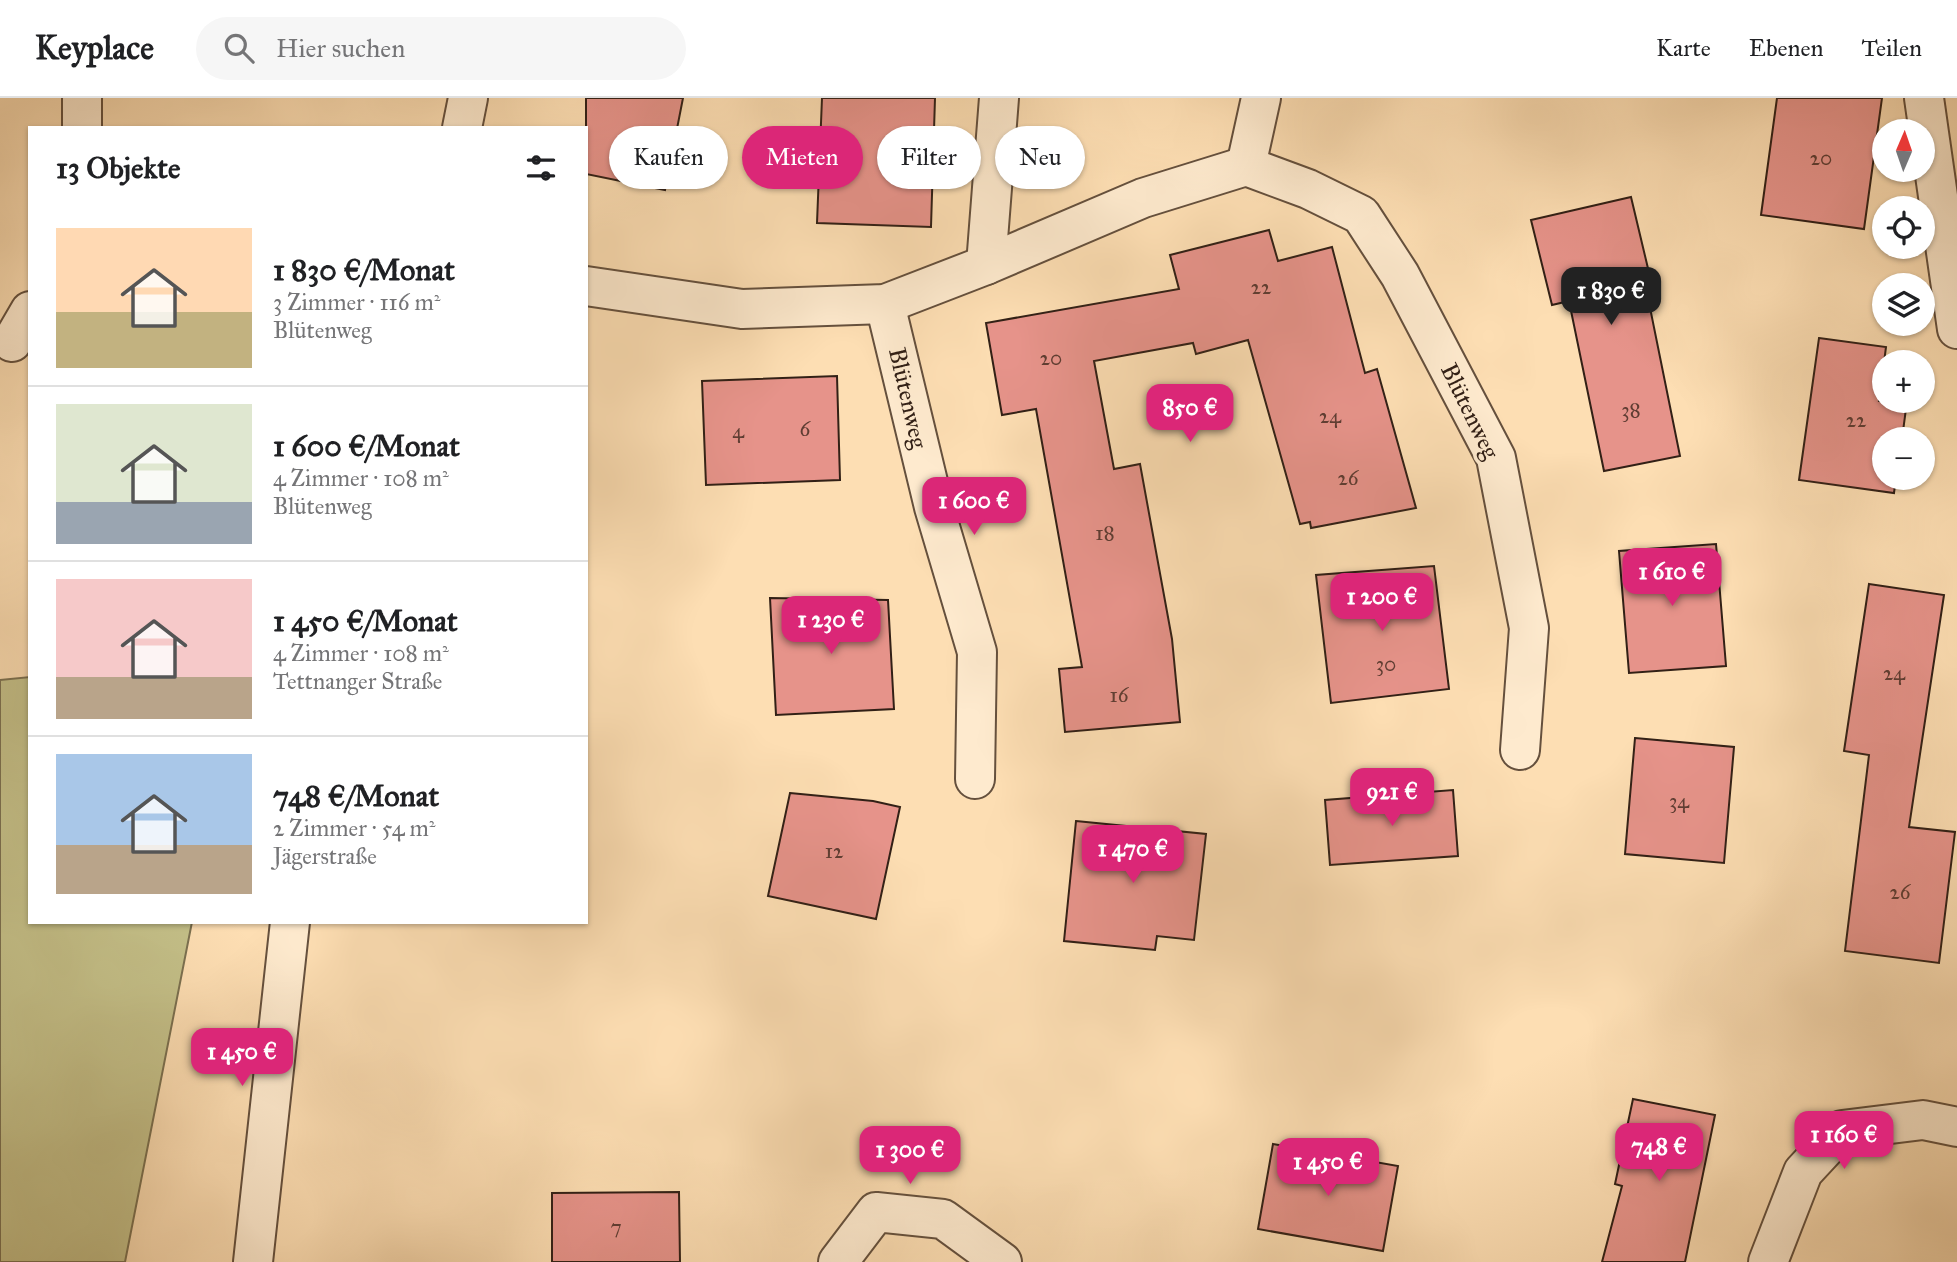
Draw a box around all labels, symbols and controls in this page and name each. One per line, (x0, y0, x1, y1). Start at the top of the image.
search box (196, 17, 686, 80)
text: Keyplace (35, 28, 154, 68)
icon: search (220, 29, 258, 67)
text: Hier suchen (276, 32, 405, 64)
text: Karte (1656, 33, 1711, 63)
text: Ebenen (1749, 33, 1824, 63)
text: Teilen (1862, 33, 1922, 63)
north arrow (1872, 119, 1936, 182)
map controls (1872, 119, 1935, 490)
chip: Kaufen (609, 126, 728, 189)
chip: Mieten (742, 126, 863, 189)
chip: Filter (877, 126, 981, 189)
chip: Neu (995, 126, 1085, 189)
house number: 20 (1810, 145, 1832, 171)
icon: filters (522, 149, 560, 187)
text: 13 Objekte (56, 150, 180, 186)
button: locate (1872, 196, 1935, 259)
text: 1 830 €/Monat (273, 252, 455, 288)
icon: home (112, 256, 196, 340)
pin: 1 830 € (1546, 268, 1676, 327)
button: layers (1872, 273, 1935, 336)
house number: 22 (1251, 274, 1272, 300)
text: 1 830 € (1577, 276, 1645, 304)
text: 3 Zimmer · 116 m² (273, 288, 440, 316)
text: Blütenweg (273, 316, 372, 344)
street label: Blütenweg (882, 344, 934, 452)
house number: 20 (1040, 345, 1062, 371)
button: + (1872, 350, 1935, 413)
street label: Blütenweg (1434, 358, 1506, 465)
pin: 850 € (1141, 384, 1239, 444)
text: 850 € (1162, 393, 1218, 421)
house number: 38 (1621, 397, 1641, 423)
house number: 24 (1319, 403, 1342, 429)
house number: 22 (1846, 407, 1867, 433)
house number: 6 (800, 416, 812, 442)
house number: 4 (732, 418, 745, 444)
button: − (1872, 427, 1935, 490)
text: 1 600 €/Monat (273, 428, 460, 464)
icon: home (112, 432, 196, 516)
text: 4 Zimmer · 108 m² (273, 464, 449, 492)
house number: 26 (1337, 465, 1360, 491)
pin: 1 600 € (909, 478, 1039, 537)
text: 1 600 € (938, 486, 1010, 514)
text: Blütenweg (273, 492, 372, 520)
house number: 18 (1095, 520, 1115, 546)
pin: 1 610 € (1607, 548, 1737, 608)
text: 1 610 € (1639, 557, 1705, 585)
pin: 1 200 € (1317, 574, 1447, 633)
text: 1 200 € (1346, 582, 1418, 610)
pin: 1 230 € (766, 596, 896, 656)
text: 1 450 €/Monat (273, 603, 458, 639)
text: 1 230 € (798, 605, 864, 633)
icon: home (112, 607, 196, 691)
text: 4 Zimmer · 108 m² (273, 639, 449, 667)
house number: 30 (1376, 651, 1396, 677)
house number: 24 (1883, 660, 1906, 686)
text: Tettnanger Straße (273, 667, 442, 695)
house number: 16 (1109, 682, 1130, 708)
pin: 921 € (1343, 768, 1441, 828)
text: 921 € (1366, 777, 1418, 805)
text: 748 €/Monat (273, 778, 439, 814)
icon: home (112, 782, 196, 866)
house number: 34 (1669, 788, 1690, 814)
text: 2 Zimmer · 54 m² (273, 814, 436, 842)
pin: 1 470 € (1068, 826, 1198, 885)
text: 1 470 € (1098, 834, 1168, 862)
house number: 12 (825, 838, 844, 864)
text: Jägerstraße (273, 842, 377, 870)
house number: 26 (1889, 879, 1912, 905)
pin: 1 450 € (177, 1028, 307, 1088)
text: 1 450 € (207, 1037, 277, 1065)
pin: 1 160 € (1779, 1112, 1909, 1171)
text: 1 160 € (1810, 1120, 1878, 1148)
pin: 748 € (1610, 1124, 1708, 1183)
pin: 1 300 € (845, 1126, 975, 1186)
text: 748 € (1631, 1132, 1687, 1160)
text: 1 300 € (876, 1135, 944, 1163)
pin: 1 450 € (1263, 1138, 1393, 1198)
text: 1 450 € (1293, 1147, 1363, 1175)
house number: 7 (610, 1214, 622, 1240)

